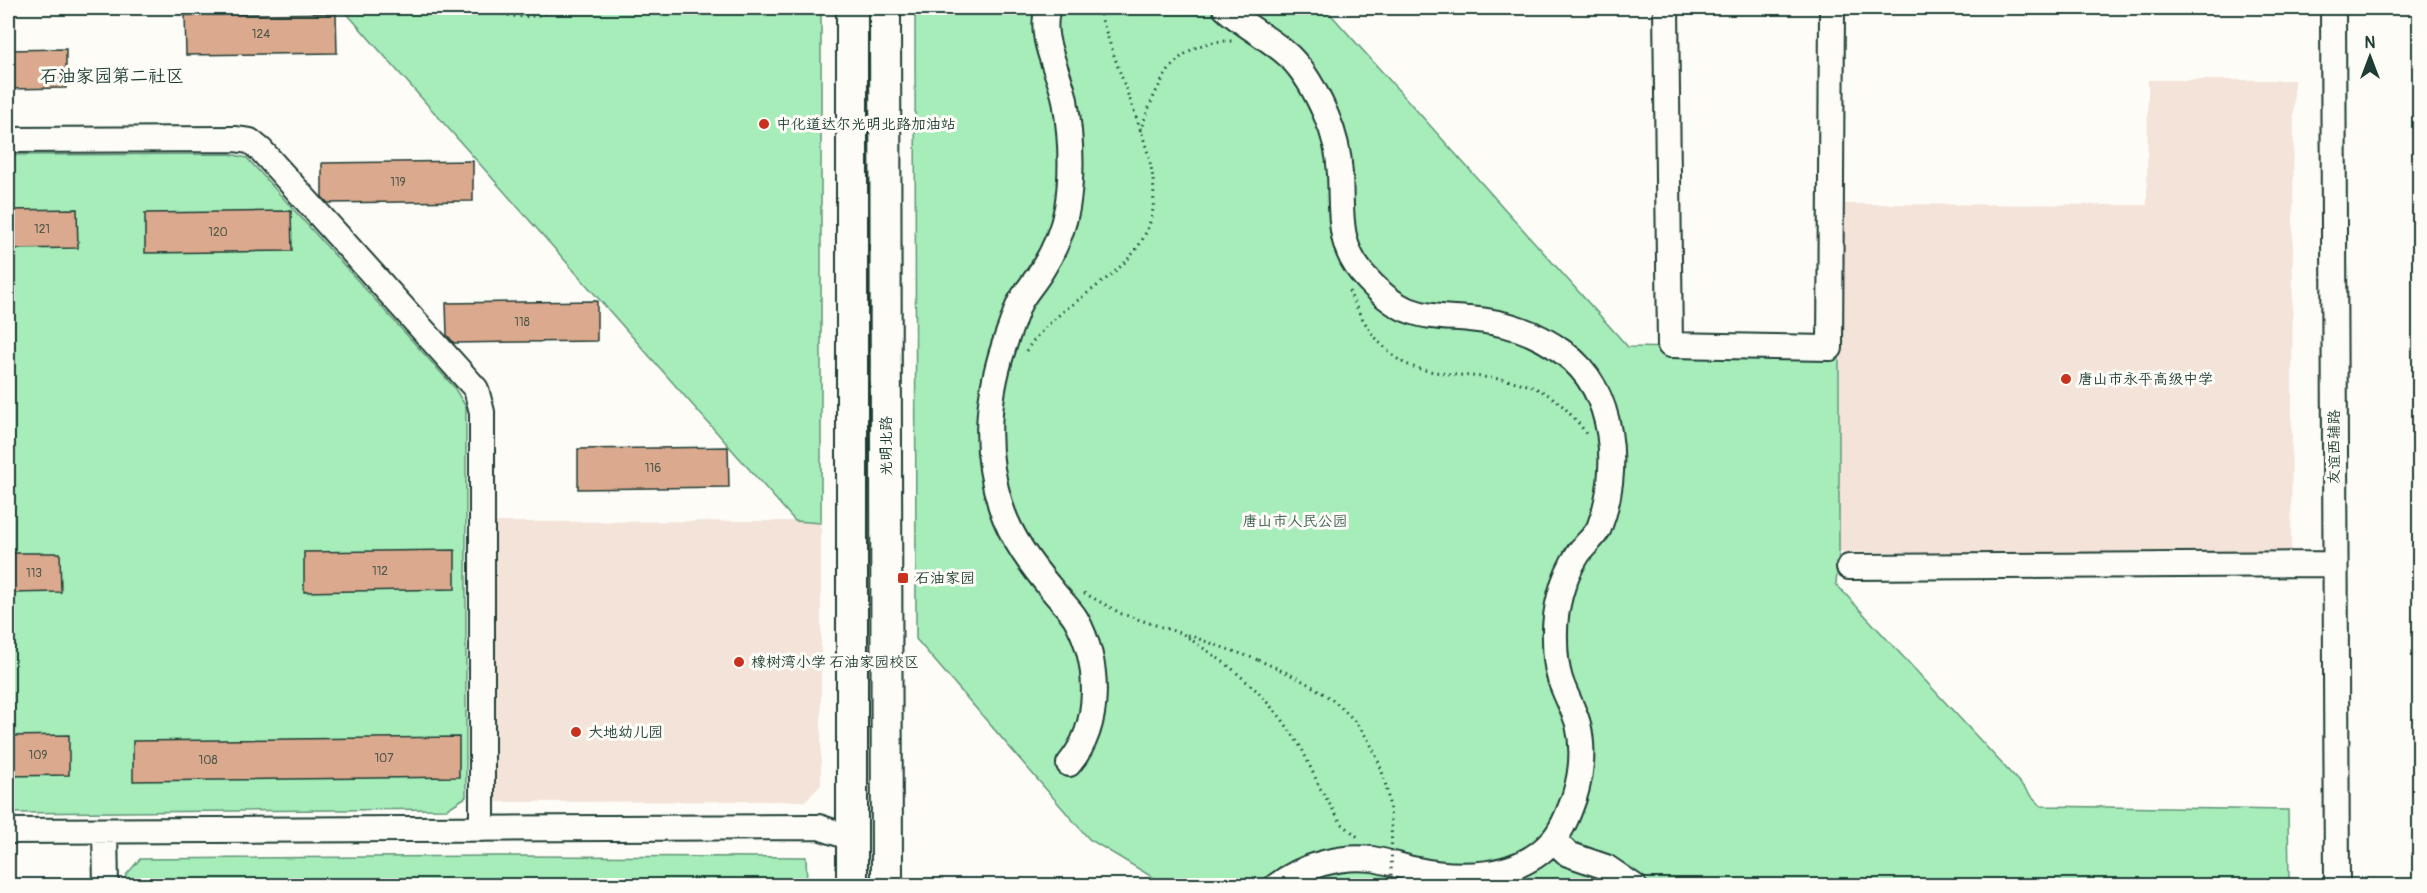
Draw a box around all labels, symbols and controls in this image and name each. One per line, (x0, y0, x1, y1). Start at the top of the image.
house number: 124 (252, 27, 270, 42)
north arrow (2340, 27, 2400, 87)
text: N (2365, 33, 2376, 53)
district label: 石油家园第二社区 (40, 65, 184, 88)
place label: 中化道达尔光明北路加油站 (776, 115, 956, 134)
marker: 中化道达尔光明北路加油站 (757, 117, 771, 131)
house number: 119 (390, 175, 406, 190)
house number: 121 (34, 222, 50, 237)
house number: 120 (208, 225, 228, 240)
house number: 118 (514, 315, 530, 330)
place label: 唐山市永平高级中学 (2078, 370, 2213, 389)
marker: 唐山市永平高级中学 (2059, 372, 2073, 386)
street label: 友谊西辅路 (2325, 409, 2344, 485)
street label: 光明北路 (877, 416, 896, 476)
house number: 116 (645, 461, 661, 476)
park label: 唐山市人民公园 (1242, 512, 1348, 531)
house number: 112 (372, 564, 388, 579)
house number: 113 (26, 566, 42, 581)
place label: 石油家园 (915, 569, 975, 588)
marker: 石油家园 (896, 571, 910, 585)
place label: 橡树湾小学 石油家园校区 (751, 653, 919, 672)
marker: 橡树湾小学 石油家园校区 (732, 655, 746, 669)
place label: 大地幼儿园 (588, 723, 663, 742)
marker: 大地幼儿园 (569, 725, 583, 739)
house number: 109 (28, 748, 48, 763)
house number: 107 (374, 751, 394, 766)
house number: 108 (199, 753, 217, 768)

